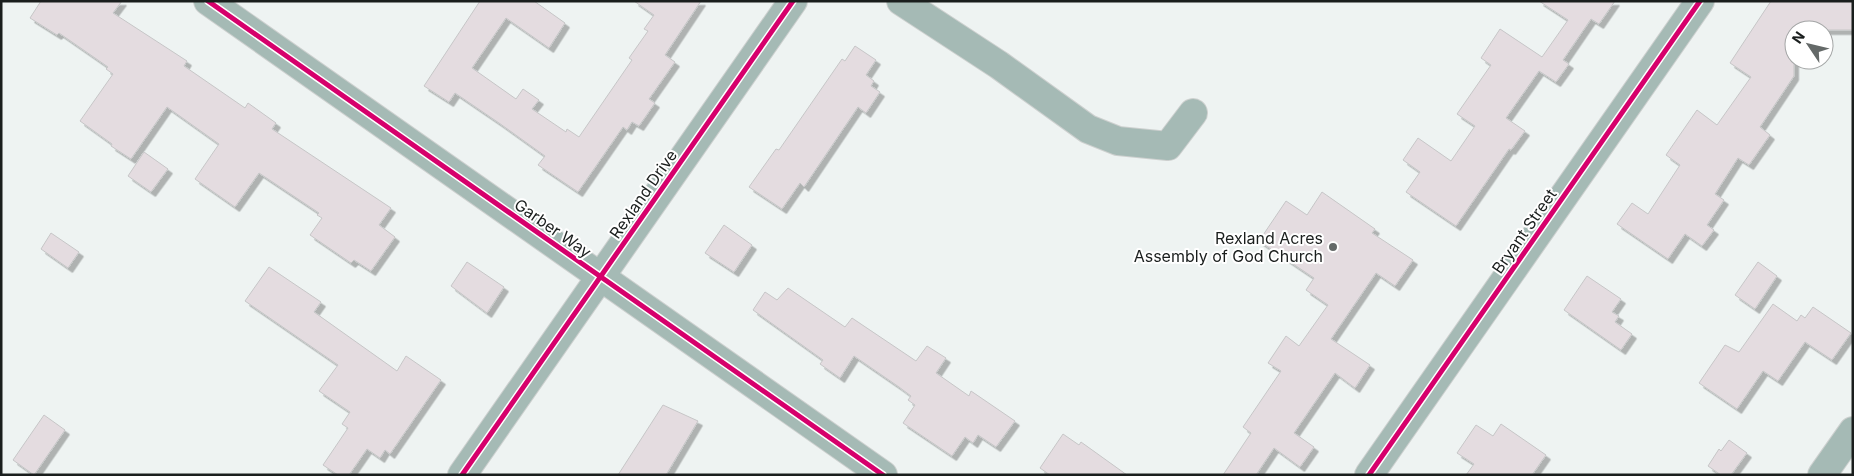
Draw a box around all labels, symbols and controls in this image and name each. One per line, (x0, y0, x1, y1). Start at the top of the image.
north arrow (1784, 20, 1834, 70)
text: N (1788, 28, 1808, 47)
street label: Rexland Drive (605, 146, 681, 242)
street label: Bryant Street (1487, 185, 1561, 277)
street label: Garber Way (511, 194, 595, 262)
place label: Rexland Acres Assembly of God Church (1134, 228, 1323, 266)
marker: Rexland Acres Assembly of God Church (1327, 241, 1339, 253)

